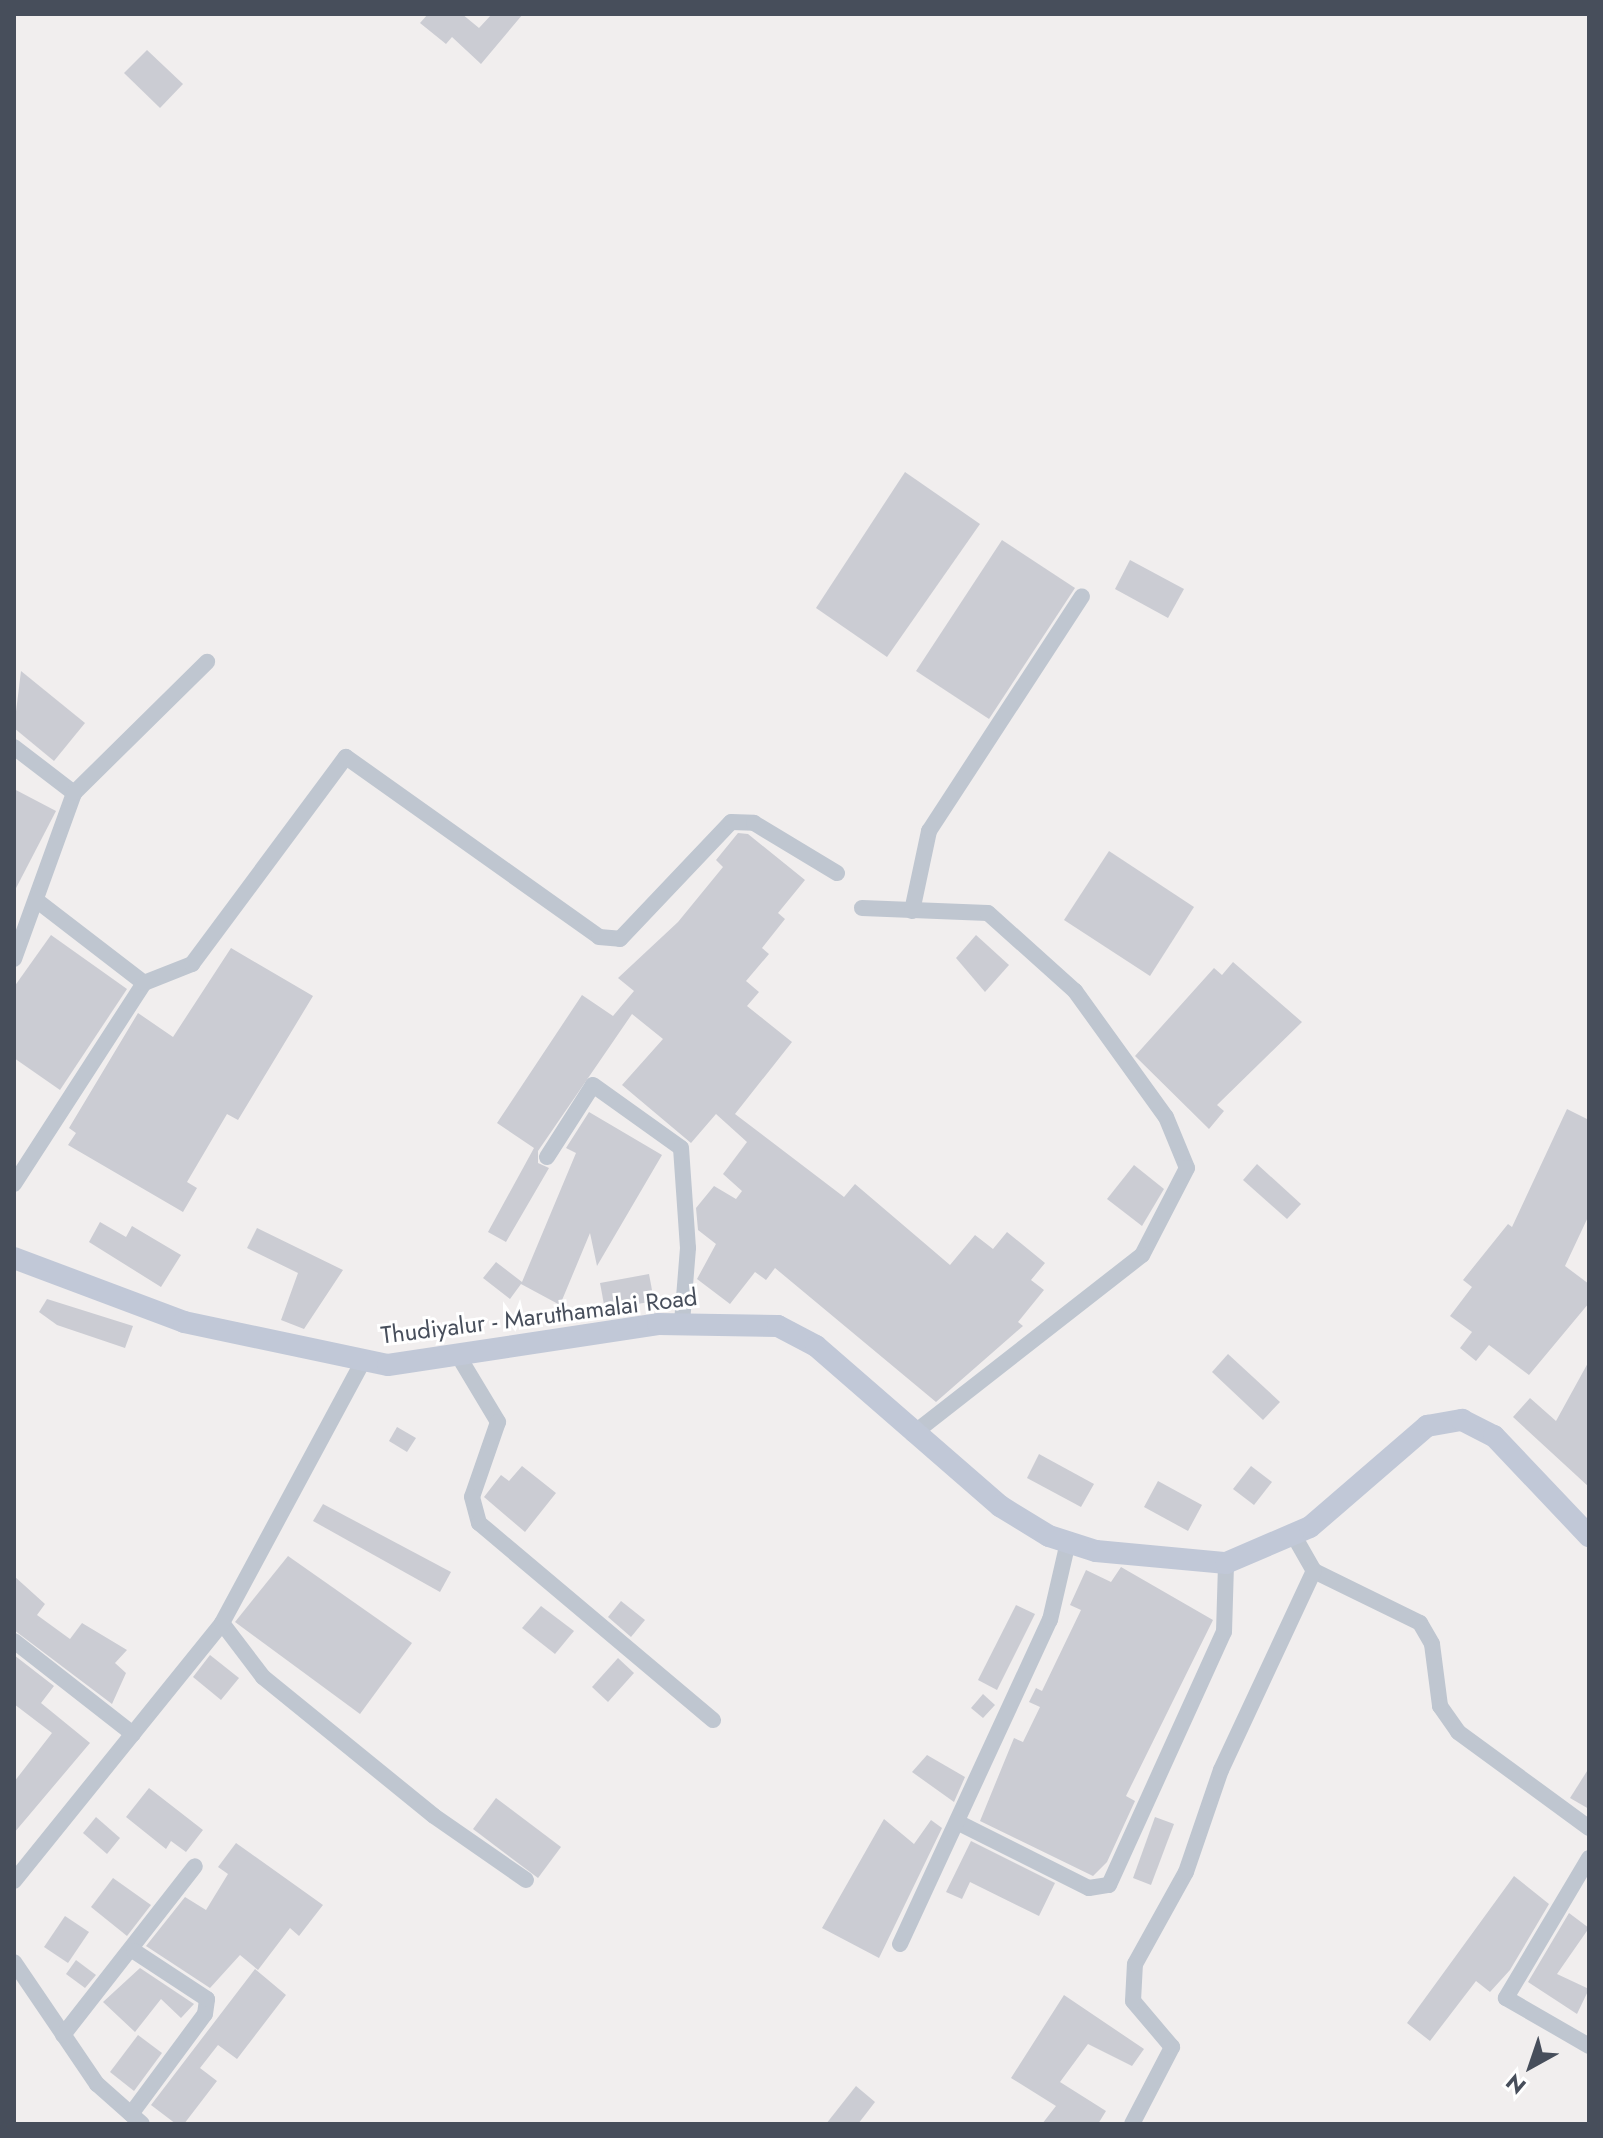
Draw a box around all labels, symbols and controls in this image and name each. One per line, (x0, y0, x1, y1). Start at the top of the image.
street label: Thudiyalur - Maruthamalai Road (379, 1282, 699, 1350)
north arrow (1491, 2026, 1571, 2106)
text: N (1499, 2067, 1533, 2102)

